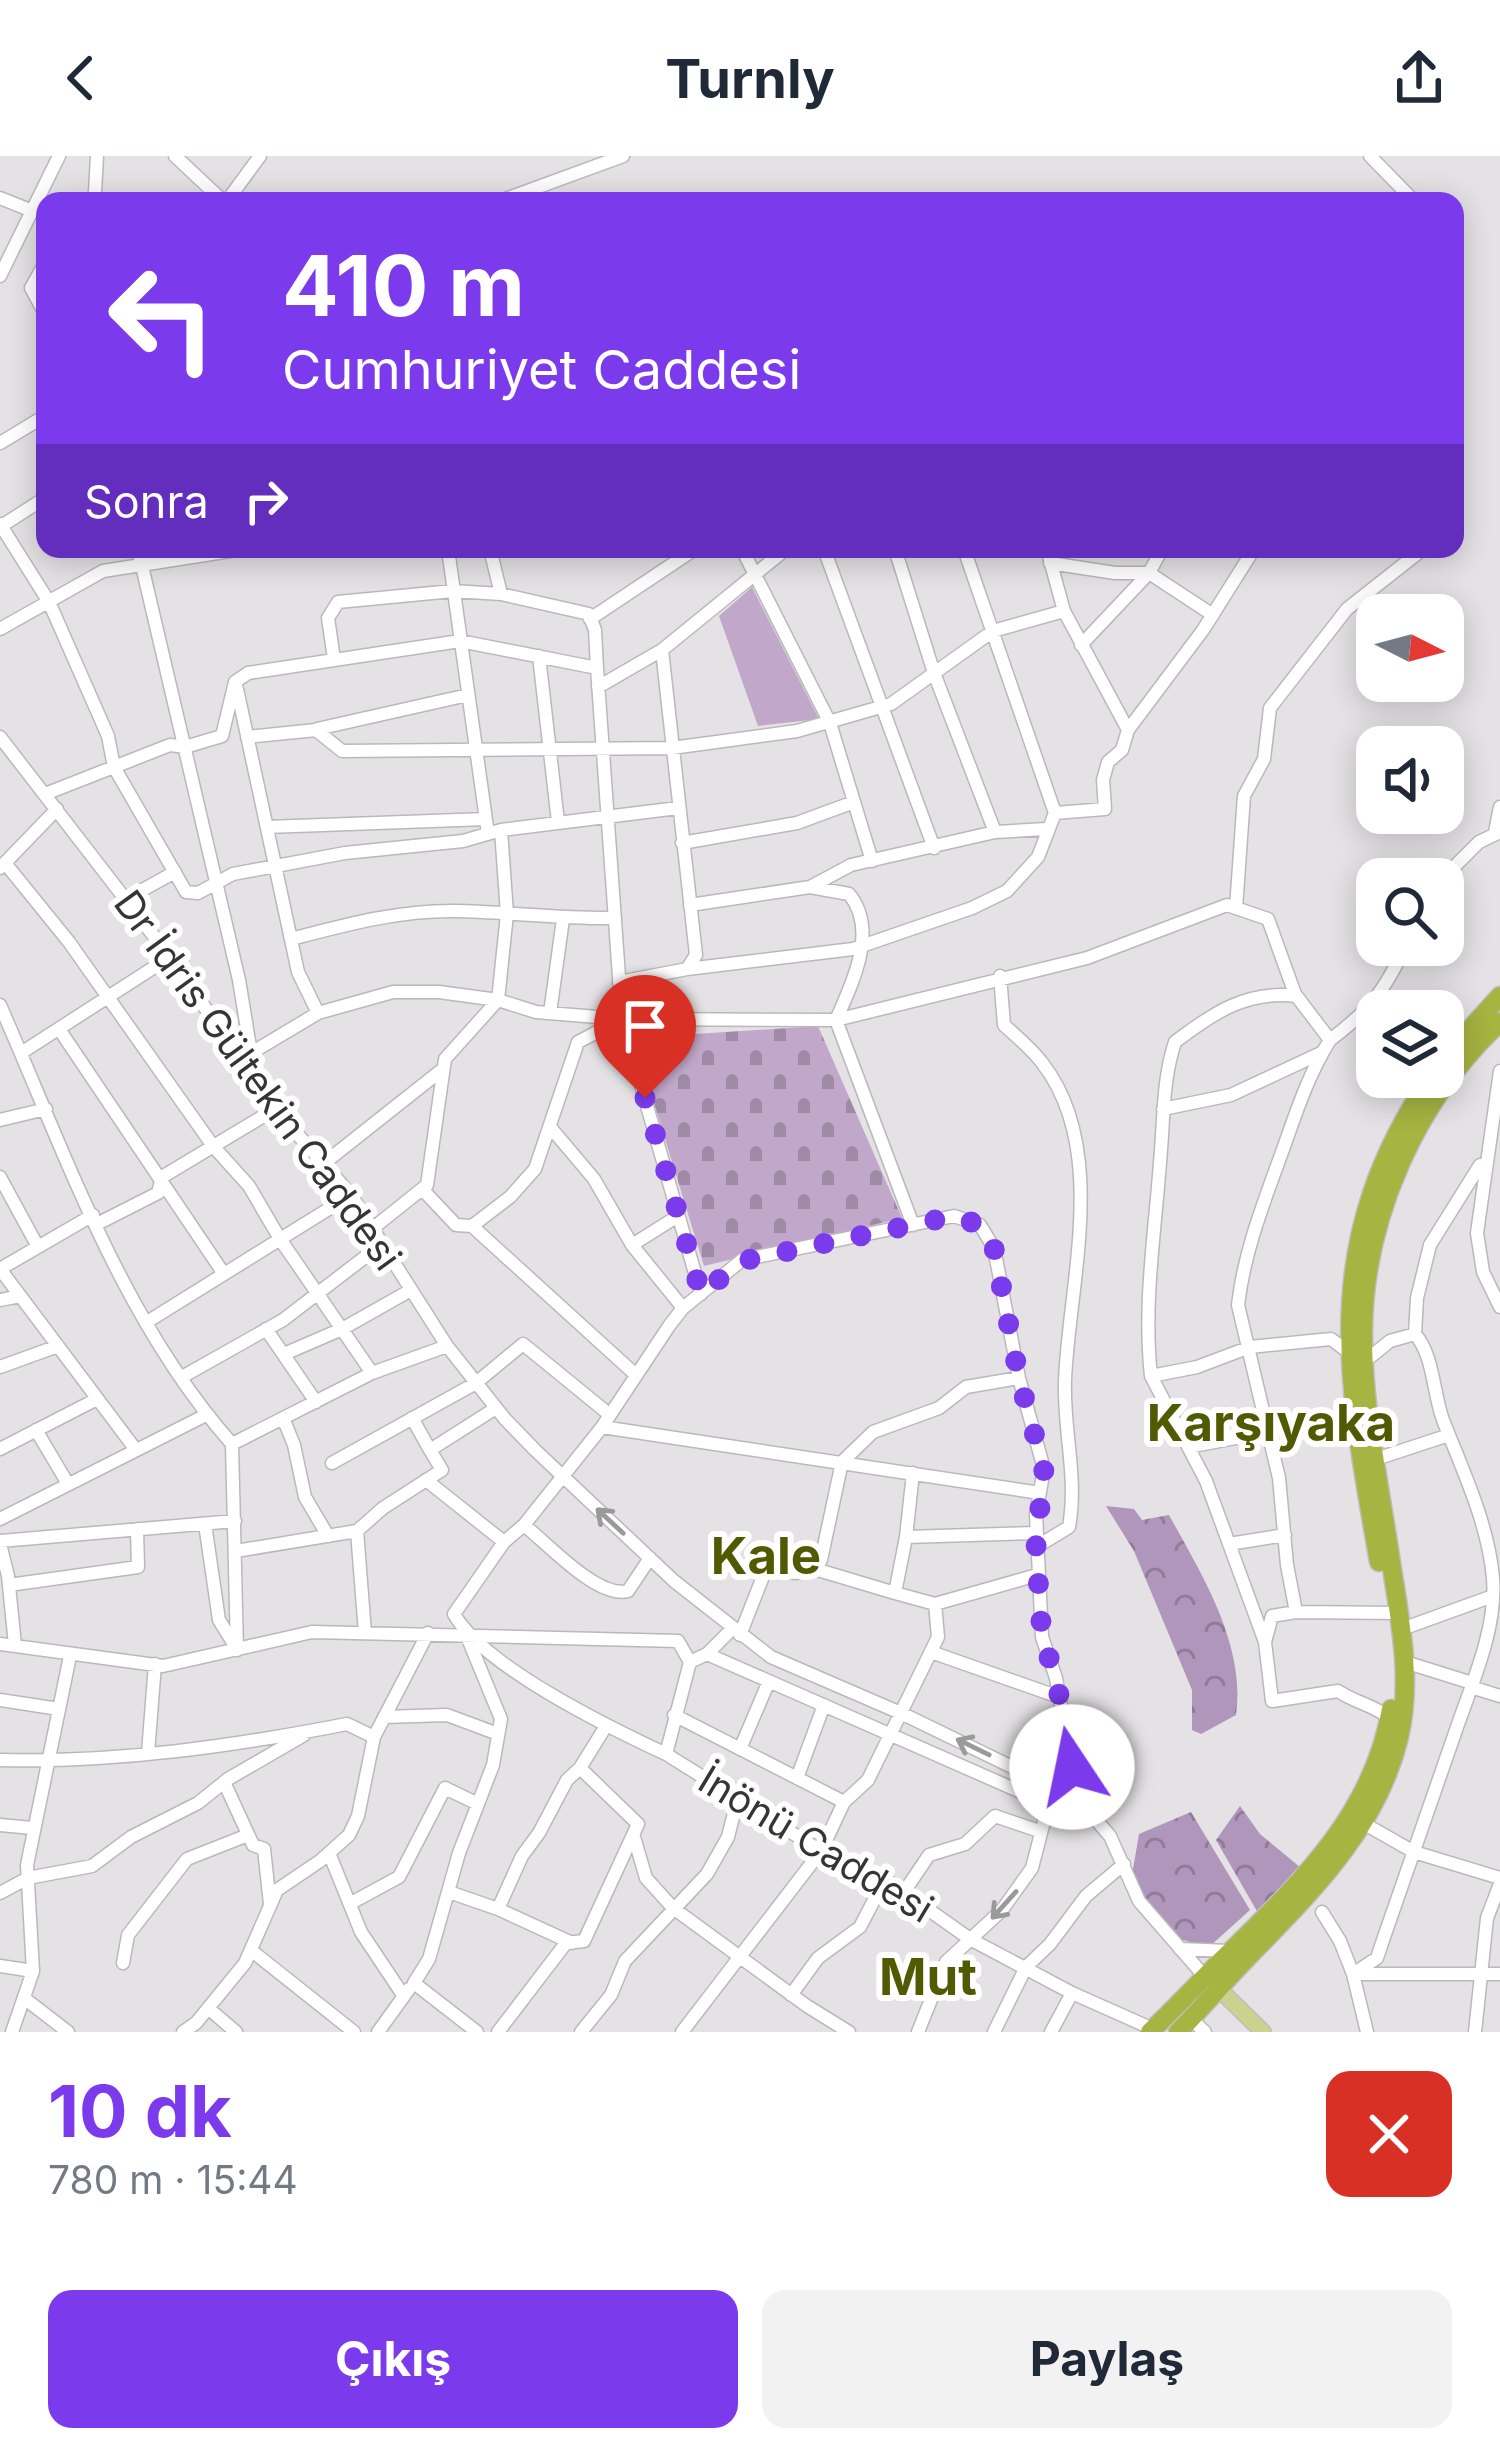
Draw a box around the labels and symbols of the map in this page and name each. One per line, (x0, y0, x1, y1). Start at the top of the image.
north arrow (1356, 594, 1464, 702)
street label: Dr İdris Gültekin Caddesi (105, 881, 412, 1279)
pin (594, 975, 696, 1098)
district label: Karşıyaka (1147, 1392, 1395, 1453)
one-way arrow (596, 1508, 626, 1536)
district label: Kale (711, 1525, 821, 1586)
position arrow (1009, 1704, 1135, 1830)
one-way arrow (956, 1735, 991, 1758)
street label: İnönü Caddesi (691, 1755, 942, 1932)
one-way arrow (991, 1890, 1018, 1920)
district label: Mut (879, 1946, 977, 2007)

